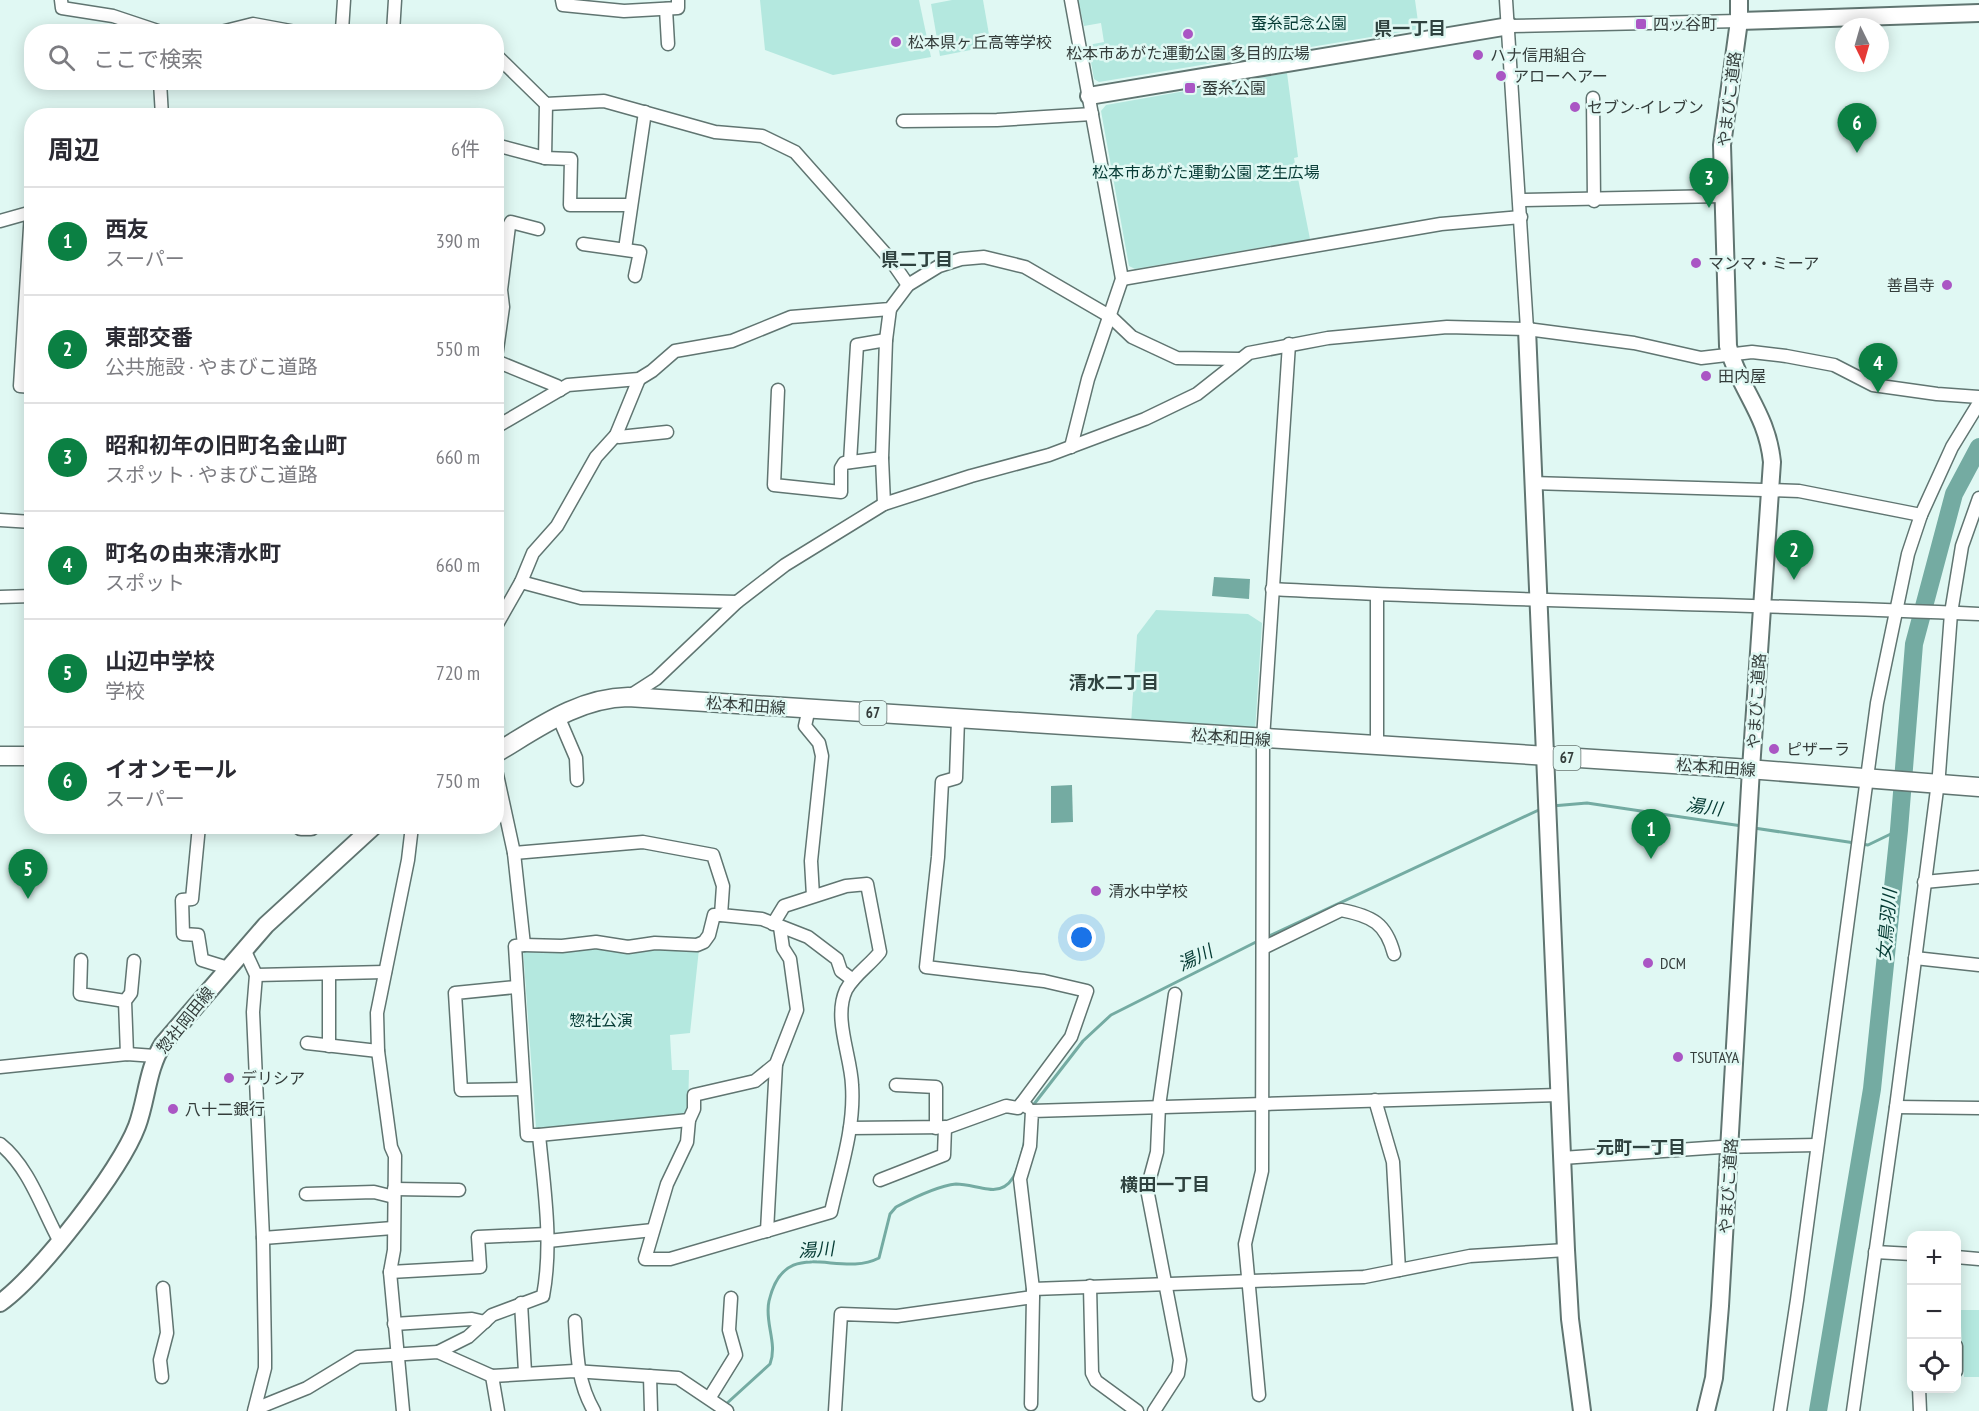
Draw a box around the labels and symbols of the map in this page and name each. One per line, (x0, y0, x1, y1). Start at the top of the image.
park label: 蚕糸記念公園 (1251, 13, 1347, 33)
place label: 四ッ谷町 (1653, 14, 1717, 34)
district label: 県一丁目 (1374, 17, 1446, 40)
marker: 四ッ谷町 (1634, 17, 1648, 31)
north arrow (1835, 18, 1889, 72)
marker: 松本市あがた運動公園 多目的広場 (1181, 27, 1195, 41)
place label: 松本県ヶ丘高等学校 (908, 32, 1052, 52)
marker: 松本県ヶ丘高等学校 (889, 35, 903, 49)
place label: 松本市あがた運動公園 多目的広場 (1066, 43, 1310, 63)
place label: ハナ信用組合 (1490, 45, 1586, 65)
marker: ハナ信用組合 (1471, 48, 1485, 62)
street label: やまびこ道路 (1713, 50, 1745, 148)
place label: アローヘアー (1513, 66, 1608, 86)
marker: アローヘアー (1494, 69, 1508, 83)
place label: 蚕糸公園 (1202, 78, 1266, 98)
marker: 蚕糸公園 (1183, 81, 1197, 95)
place label: セブン-イレブン (1587, 97, 1704, 117)
marker: セブン-イレブン (1568, 100, 1582, 114)
pin: 6 (1838, 104, 1876, 153)
pin: 3 (1690, 158, 1728, 208)
park label: 松本市あがた運動公園 芝生広場 (1092, 162, 1320, 182)
district label: 県二丁目 (881, 248, 953, 271)
place label: マンマ・ミーア (1708, 253, 1819, 273)
marker: マンマ・ミーア (1689, 256, 1703, 270)
place label: 善昌寺 (1887, 275, 1935, 295)
marker: 善昌寺 (1940, 278, 1954, 292)
pin: 4 (1858, 344, 1898, 393)
place label: 田内屋 (1718, 366, 1766, 386)
marker: 田内屋 (1699, 369, 1713, 383)
pin: 2 (1774, 530, 1814, 580)
street label: やまびこ道路 (1743, 652, 1769, 750)
district label: 清水二丁目 (1069, 671, 1159, 694)
street label: 松本和田線 (705, 692, 787, 718)
road number: 67 (860, 701, 886, 725)
street label: 松本和田線 (1190, 724, 1272, 750)
place label: ピザーラ (1786, 739, 1850, 759)
marker: ピザーラ (1767, 742, 1781, 756)
road number: 67 (1554, 746, 1580, 770)
street label: 松本和田線 (1675, 754, 1757, 780)
water label: 湯川 (1685, 793, 1725, 821)
pin: 1 (1632, 810, 1670, 859)
pin: 5 (9, 850, 48, 899)
place label: 清水中学校 (1108, 881, 1188, 901)
marker: 清水中学校 (1089, 884, 1103, 898)
water label: 女鳥羽川 (1872, 886, 1901, 962)
your location (1067, 923, 1096, 952)
water label: 湯川 (1174, 938, 1218, 976)
place label: DCM (1660, 953, 1686, 973)
marker: DCM (1641, 956, 1655, 970)
street label: 惣社岡田線 (152, 983, 218, 1057)
park label: 惣社公演 (569, 1010, 633, 1030)
place label: TSUTAYA (1690, 1047, 1740, 1067)
marker: TSUTAYA (1671, 1050, 1685, 1064)
place label: デリシア (241, 1068, 305, 1088)
marker: デリシア (222, 1071, 236, 1085)
place label: 八十二銀行 (185, 1099, 265, 1119)
marker: 八十二銀行 (166, 1102, 180, 1116)
district label: 元町一丁目 (1596, 1136, 1686, 1159)
street label: やまびこ道路 (1715, 1137, 1741, 1235)
district label: 横田一丁目 (1120, 1173, 1210, 1196)
water label: 湯川 (797, 1237, 837, 1262)

